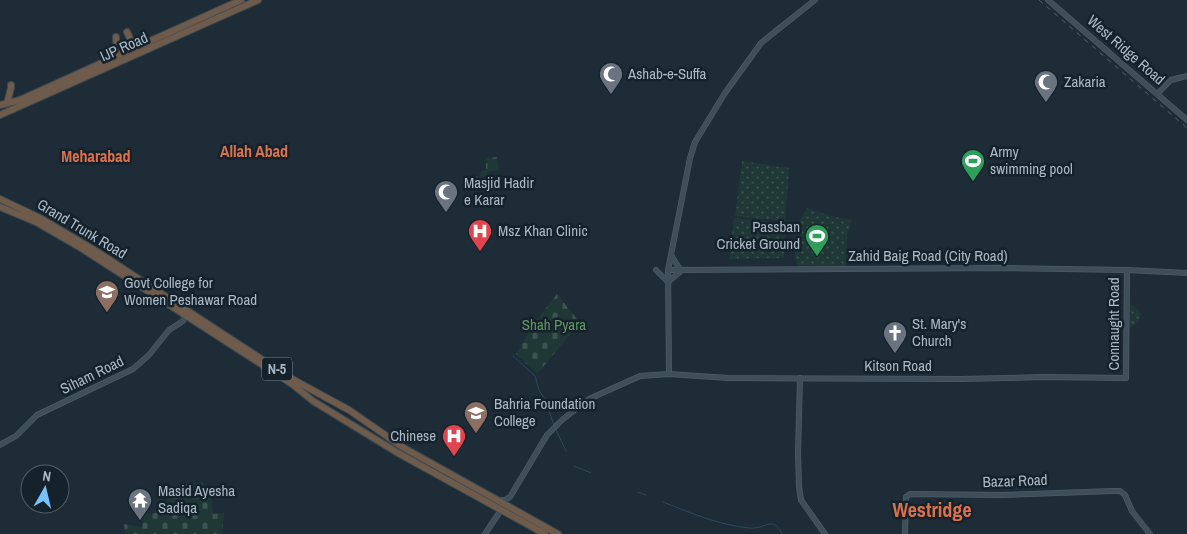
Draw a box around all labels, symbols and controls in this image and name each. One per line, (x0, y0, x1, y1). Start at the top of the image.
street label: West Ridge Road (1083, 10, 1170, 89)
street label: IJP Road (97, 27, 151, 66)
mosque icon: Ashab-e-Suffa (598, 61, 624, 95)
place label: Ashab-e-Suffa (627, 63, 707, 84)
mosque icon: Zakaria (1033, 69, 1059, 103)
place label: Zakaria (1064, 71, 1106, 92)
district label: Allah Abad (220, 140, 288, 162)
place label: Army swimming pool (989, 141, 1073, 179)
district label: Meharabad (61, 145, 131, 167)
sports icon: Army swimming pool (960, 148, 986, 182)
place label: Masjid Hadir e Karar (464, 172, 534, 210)
mosque icon: Masjid Hadir e Karar (433, 179, 459, 213)
street label: Grand Trunk Road (33, 194, 131, 264)
place label: Passban Cricket Ground (717, 216, 800, 254)
hospital icon: Msz Khan Clinic (467, 218, 493, 252)
place label: Msz Khan Clinic (498, 220, 588, 241)
sports icon: Passban Cricket Ground (804, 223, 830, 257)
street label: Zahid Baig Road (City Road) (848, 245, 1008, 266)
place label: Govt College for Women Peshawar Road (124, 272, 257, 310)
street label: Connaught Road (1103, 277, 1124, 371)
school or university icon: Govt College for Women Peshawar Road (94, 279, 120, 313)
place label: St. Mary's Church (912, 313, 966, 351)
park label: Shah Pyara (522, 314, 586, 335)
church icon: St. Mary's Church (882, 320, 908, 354)
street label: Siham Road (56, 350, 127, 399)
street label: Kitson Road (864, 355, 932, 376)
road number: N-5 (262, 358, 292, 380)
place label: Bahria Foundation College (494, 393, 595, 431)
school or university icon: Bahria Foundation College (463, 400, 489, 434)
hospital icon: Chinese (441, 423, 467, 457)
place label: Chinese (390, 425, 436, 446)
north arrow (20, 464, 70, 514)
text: N (41, 467, 52, 486)
street label: Bazar Road (982, 469, 1048, 492)
place label: Masid Ayesha Sadiqa (158, 480, 235, 518)
temple icon: Masid Ayesha Sadiqa (127, 487, 153, 521)
district label: Westridge (893, 496, 972, 523)

